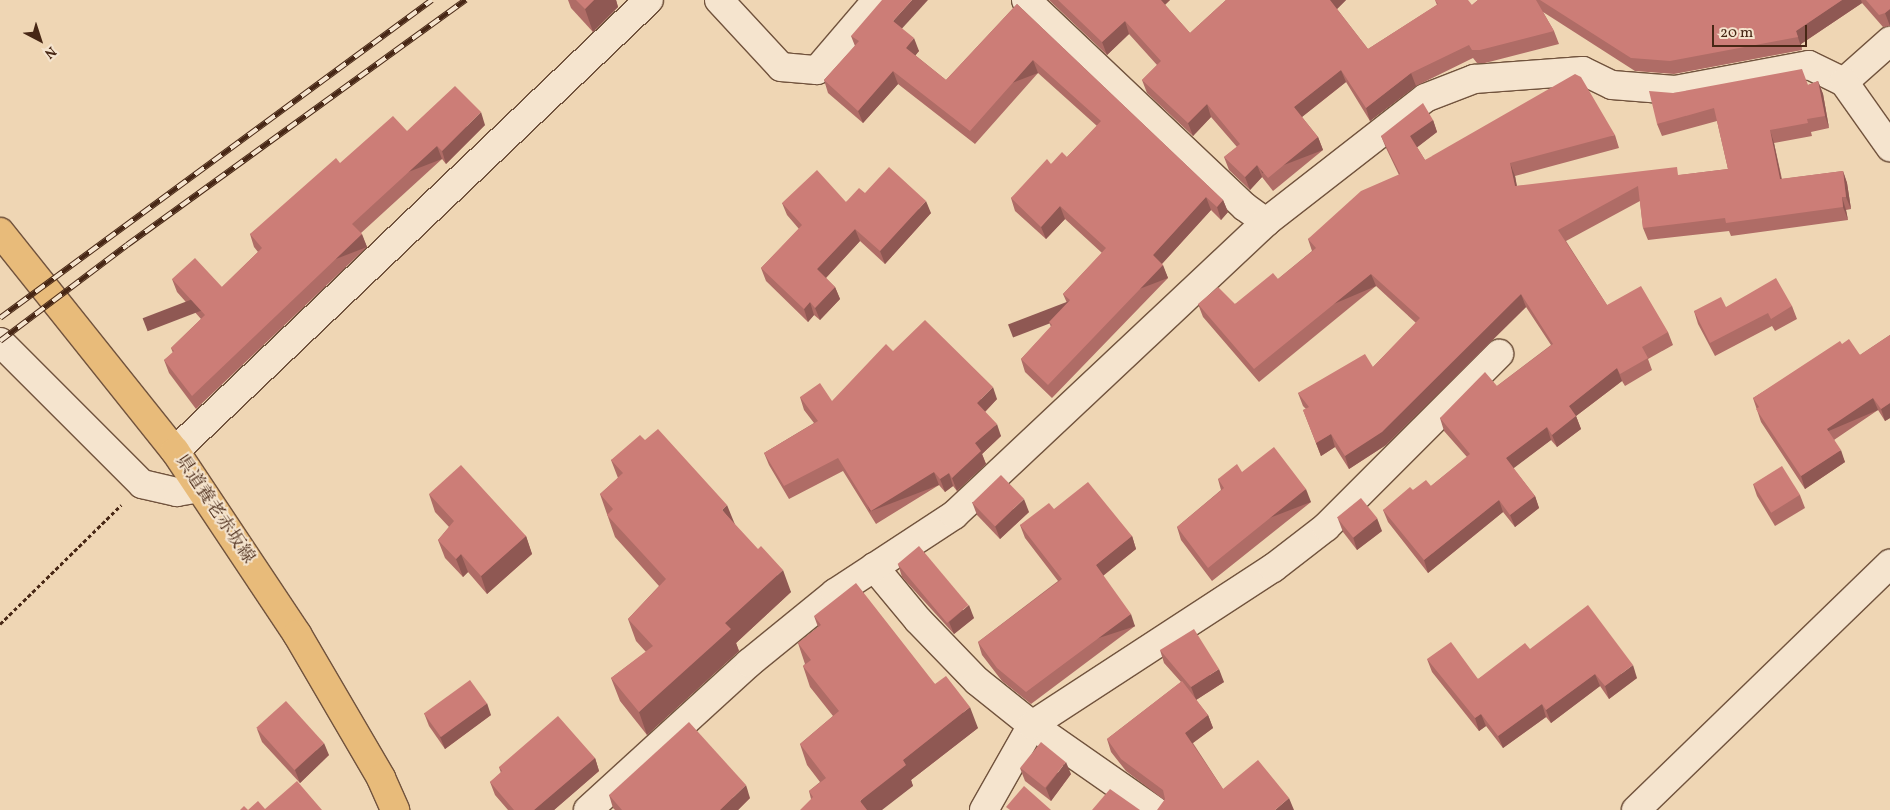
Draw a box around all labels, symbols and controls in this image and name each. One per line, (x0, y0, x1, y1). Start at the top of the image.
north arrow (15, 15, 65, 65)
scale bar (1715, 15, 1810, 47)
text: 20 m (1720, 23, 1753, 44)
text: N (40, 41, 60, 62)
street label: 県道養老赤坂線 (170, 452, 258, 568)

